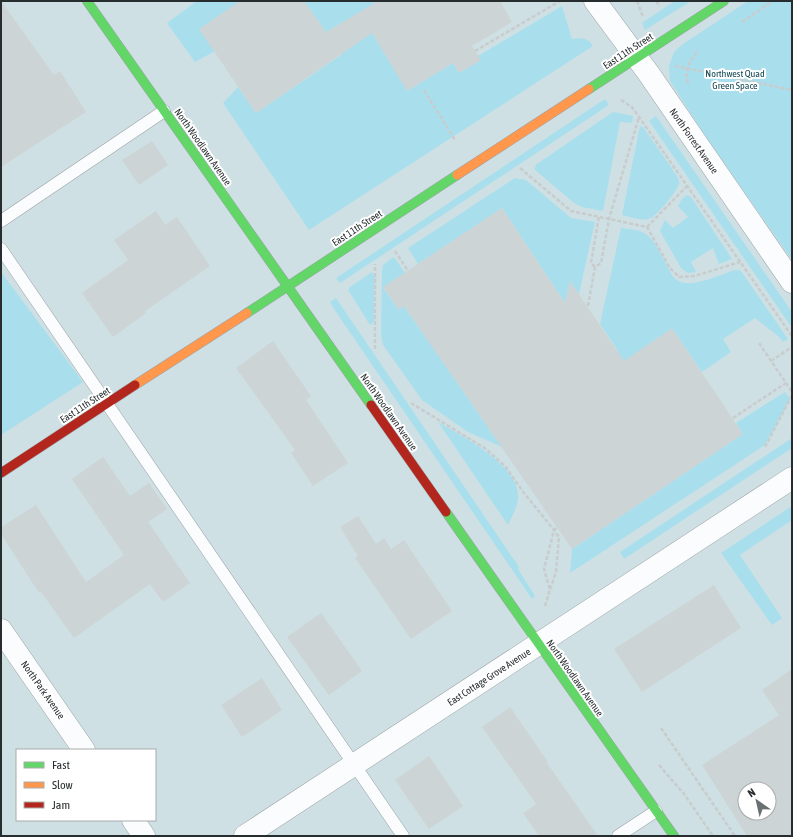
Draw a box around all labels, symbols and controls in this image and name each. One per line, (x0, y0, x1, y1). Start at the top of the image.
street label: East 11th Street (601, 31, 655, 71)
park label: Northwest Quad Green Space (705, 68, 765, 91)
street label: North Forrest Avenue (667, 106, 721, 176)
street label: North Woodlawn Avenue (172, 107, 234, 188)
street label: East 11th Street (330, 208, 384, 248)
street label: North Woodlawn Avenue (358, 372, 420, 453)
street label: East 11th Street (58, 385, 112, 425)
street label: North Woodlawn Avenue (544, 638, 606, 719)
street label: East Cottage Grove Avenue (445, 646, 533, 708)
street label: North Park Avenue (19, 659, 67, 722)
legend (16, 749, 156, 821)
text: Fast (52, 758, 70, 772)
text: Slow (52, 778, 73, 792)
north arrow (737, 781, 777, 821)
text: N (745, 786, 757, 800)
text: Jam (52, 798, 70, 812)

